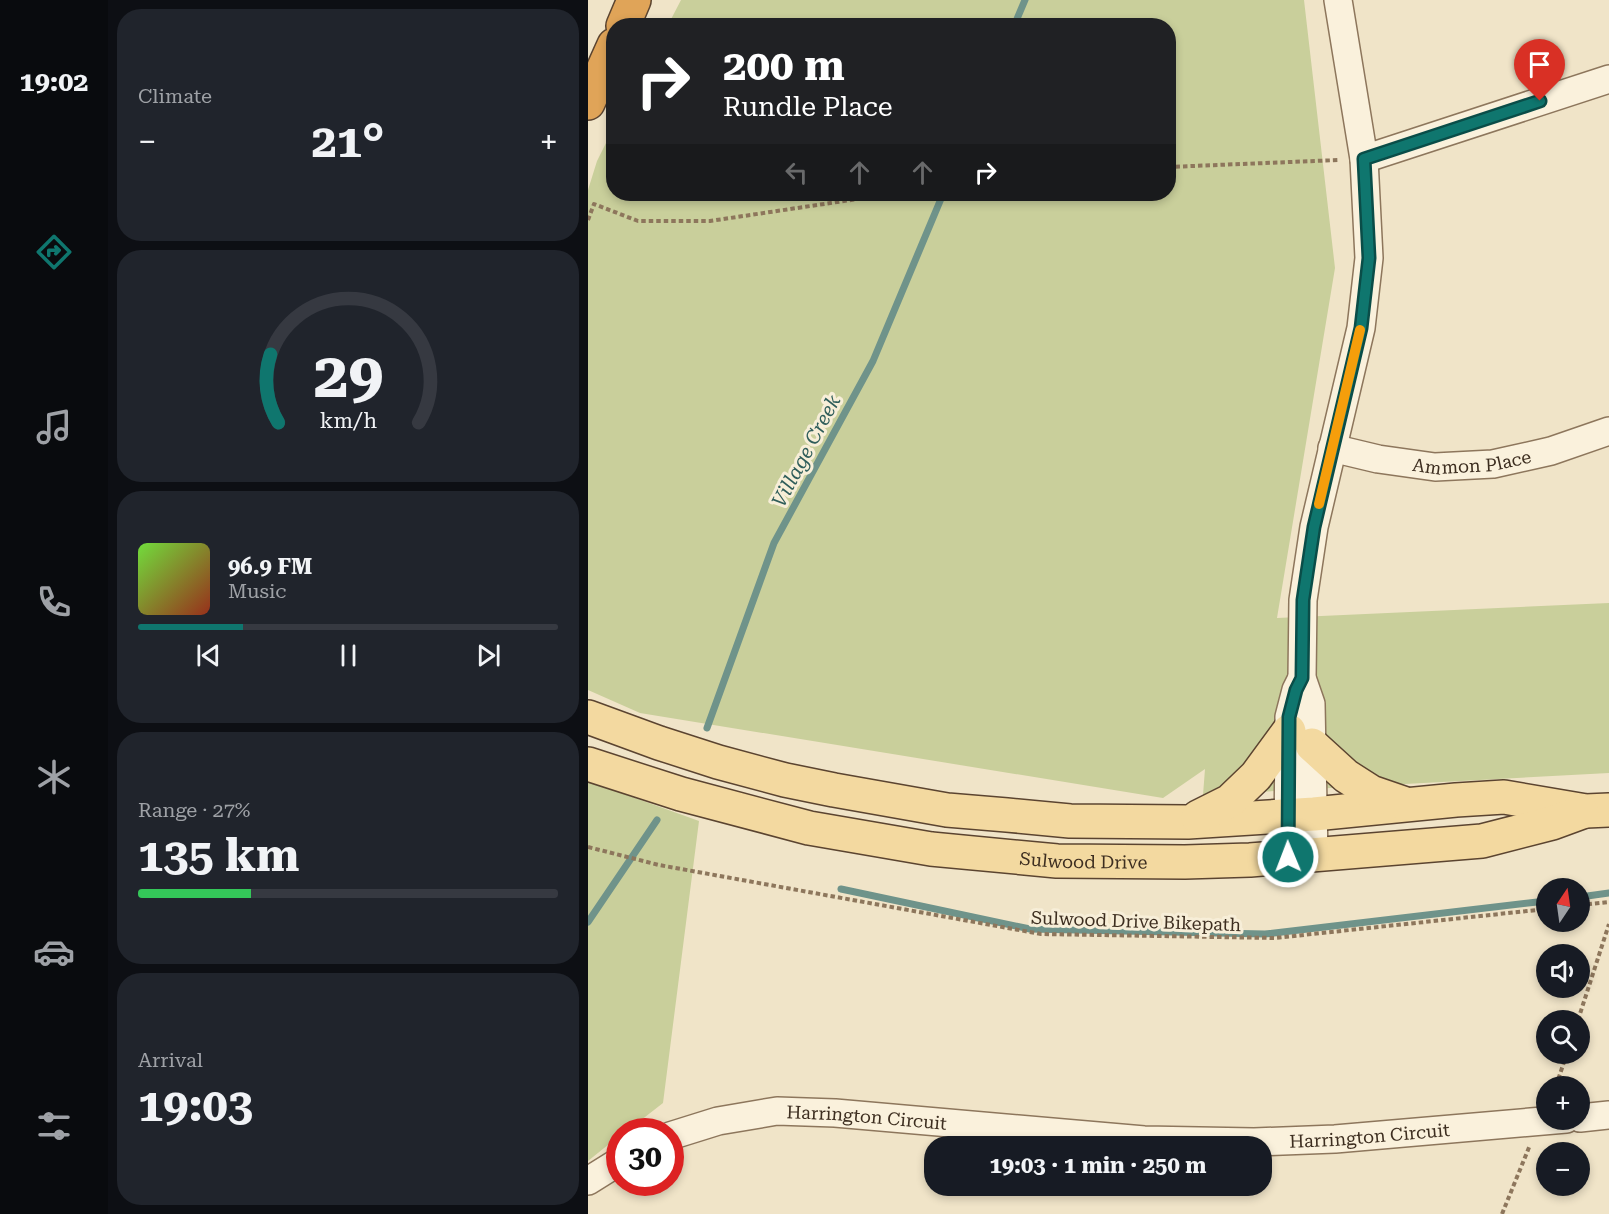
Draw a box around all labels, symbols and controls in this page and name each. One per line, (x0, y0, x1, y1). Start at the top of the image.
pin (1514, 39, 1565, 101)
text: 200 m (723, 41, 845, 90)
icon: right (624, 42, 702, 120)
icon: arrive (1523, 48, 1556, 81)
text: 19:02 (20, 66, 88, 98)
text: Climate (138, 84, 212, 108)
text: Rundle Place (723, 91, 893, 123)
text: 21° (312, 115, 384, 168)
text: − (138, 122, 156, 161)
text: + (540, 122, 558, 161)
icon: left (780, 156, 813, 189)
icon: ahead (843, 156, 876, 189)
icon: ahead (906, 156, 939, 189)
icon: right (969, 156, 1002, 189)
icon: directions (33, 231, 75, 273)
text: 29 (313, 339, 383, 412)
water label: Village Creek (766, 391, 846, 511)
icon: music (33, 406, 75, 448)
text: km/h (319, 408, 377, 433)
street label: Ammon Place (1411, 445, 1533, 478)
text: 96.9 FM (228, 554, 312, 579)
text: Music (228, 579, 287, 603)
icon: phone (33, 581, 75, 623)
icon: previous (192, 639, 225, 672)
icon: pause (332, 639, 365, 672)
icon: next (472, 639, 505, 672)
icon: climate (33, 756, 75, 798)
text: Range · 27% (138, 798, 250, 822)
position arrow (1256, 825, 1320, 889)
text: 135 km (138, 829, 299, 882)
street label: Sulwood Drive (1019, 847, 1148, 872)
north arrow (1536, 878, 1590, 932)
map controls (1536, 878, 1590, 1196)
street label: Sulwood Drive Bikepath (1031, 907, 1242, 935)
icon: car (33, 931, 75, 973)
button: sound (1536, 944, 1590, 998)
button: search (1536, 1010, 1590, 1064)
text: Arrival (138, 1048, 203, 1072)
button: + (1536, 1076, 1590, 1130)
text: 19:03 (138, 1079, 253, 1132)
street label: Harrington Circuit (786, 1101, 948, 1133)
icon: filters (33, 1105, 75, 1147)
speed limit sign: 30 (606, 1118, 684, 1196)
street label: Harrington Circuit (1289, 1119, 1451, 1151)
button: − (1536, 1142, 1590, 1196)
text: 19:03 · 1 min · 250 m (989, 1153, 1207, 1178)

